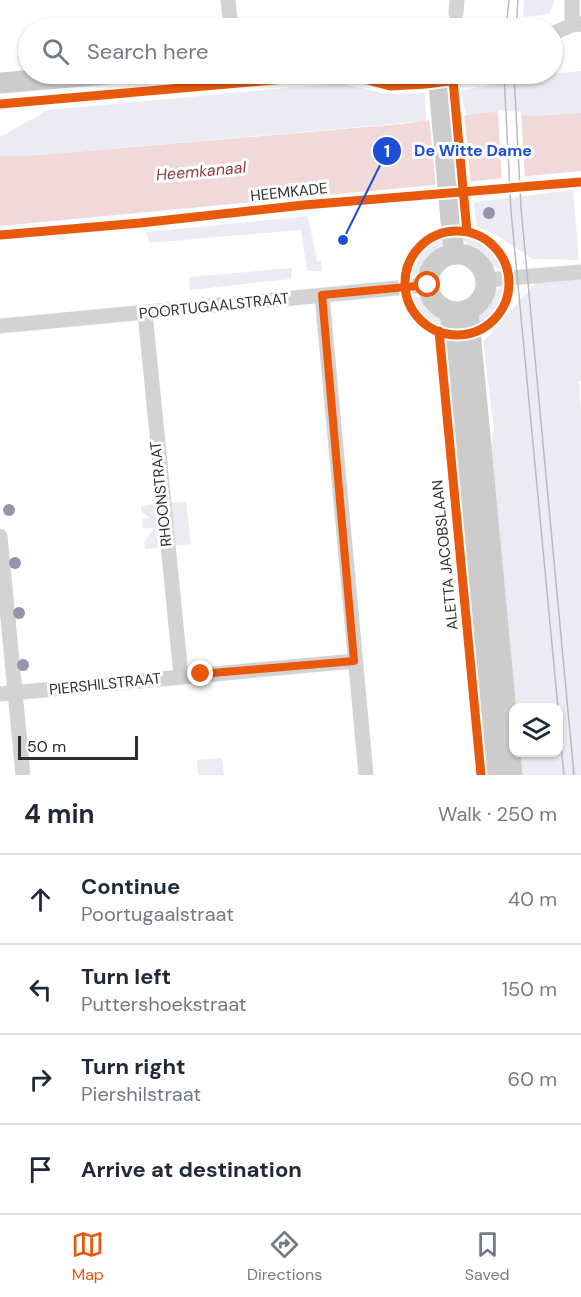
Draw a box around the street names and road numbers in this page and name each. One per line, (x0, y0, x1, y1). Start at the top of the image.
street label: HEEMKADE (250, 178, 328, 206)
street label: POORTUGAALSTRAAT (138, 288, 290, 324)
street label: RHOONSTRAAT (146, 440, 176, 548)
street label: ALETTA JACOBSLAAN (427, 479, 463, 631)
street label: PIERSHILSTRAAT (48, 668, 162, 700)

